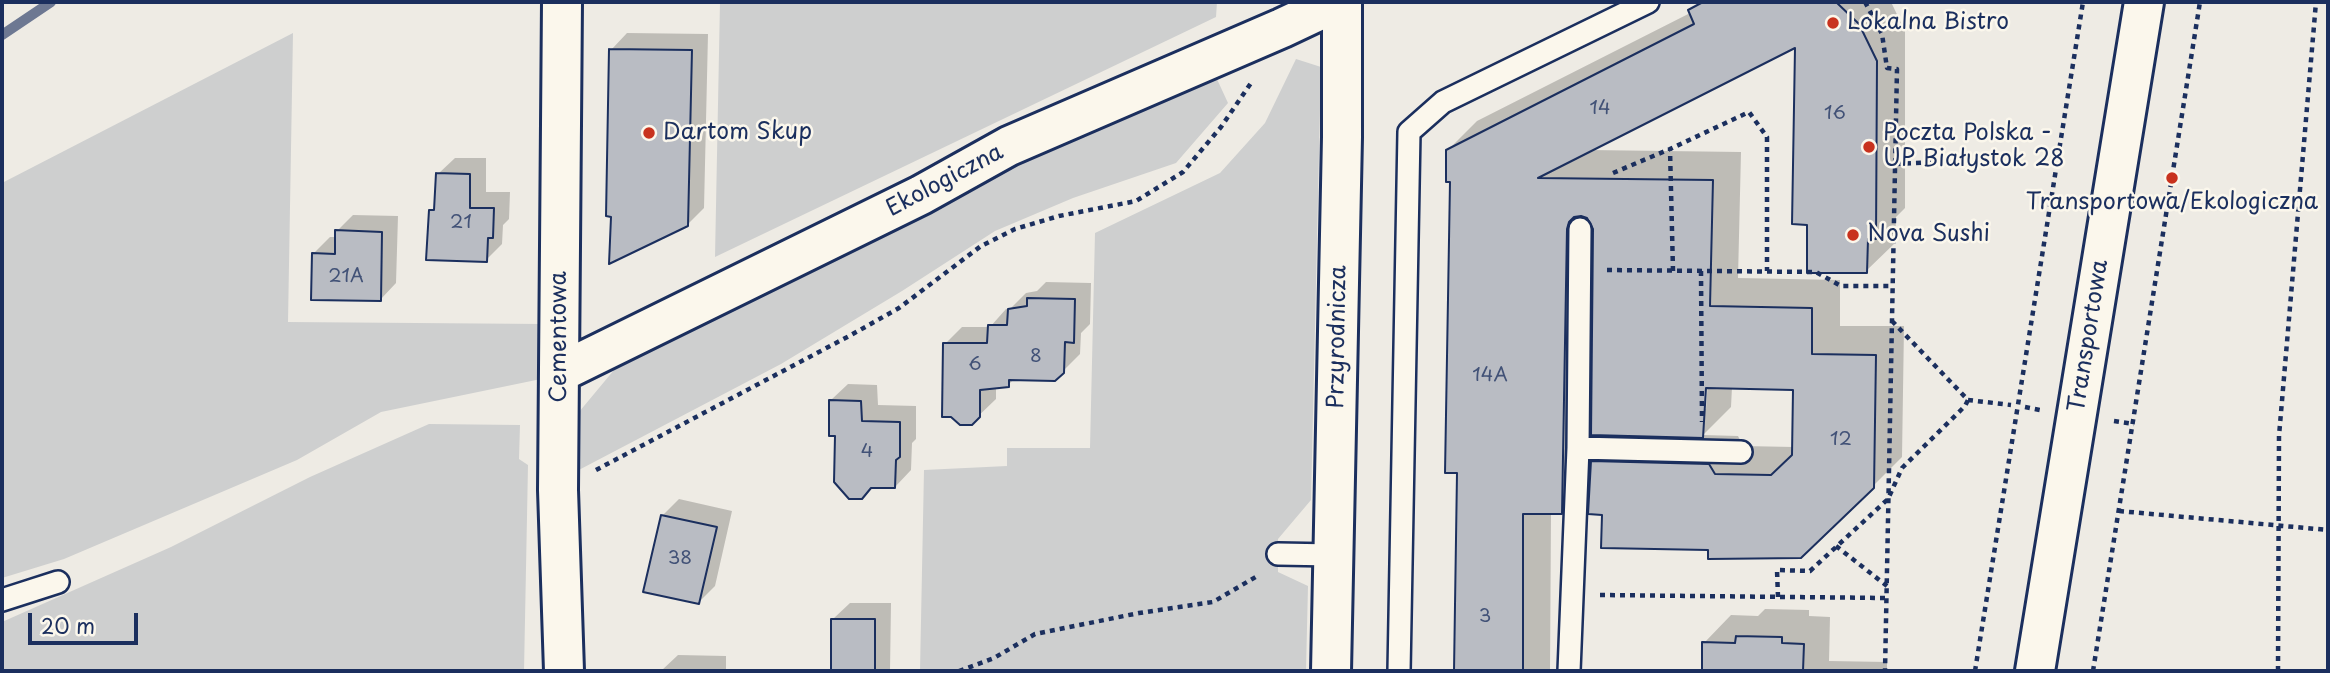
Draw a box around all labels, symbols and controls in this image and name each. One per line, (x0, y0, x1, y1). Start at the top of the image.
place label: Lokalna Bistro (1847, 9, 2009, 37)
marker: Lokalna Bistro (1825, 15, 1841, 31)
house number: 14 (1589, 98, 1611, 120)
house number: 16 (1824, 103, 1846, 125)
place label: Dartom Skup (663, 119, 812, 147)
place label: Poczta Polska - UP Białystok 28 (1883, 120, 2065, 174)
marker: Dartom Skup (641, 125, 657, 141)
street label: Ekologiczna (882, 139, 1008, 223)
marker: Poczta Polska - UP Białystok 28 (1861, 139, 1877, 155)
marker: Transportowa/Ekologiczna (2164, 170, 2180, 186)
place label: Transportowa/Ekologiczna (2026, 189, 2318, 217)
house number: 21 (450, 212, 472, 234)
place label: Nova Sushi (1867, 221, 1990, 249)
marker: Nova Sushi (1845, 227, 1861, 243)
street label: Transportowa (2063, 258, 2115, 414)
street label: Przyrodnicza (1323, 265, 1353, 409)
house number: 21A (328, 266, 364, 288)
street label: Cementowa (546, 271, 574, 403)
house number: 8 (1030, 346, 1042, 368)
house number: 6 (968, 354, 982, 376)
house number: 14A (1472, 365, 1508, 387)
house number: 12 (1830, 429, 1852, 451)
house number: 4 (861, 441, 873, 463)
house number: 38 (668, 548, 692, 570)
scale bar (32, 600, 142, 644)
house number: 3 (1479, 606, 1491, 628)
text: 20 m (41, 609, 95, 641)

